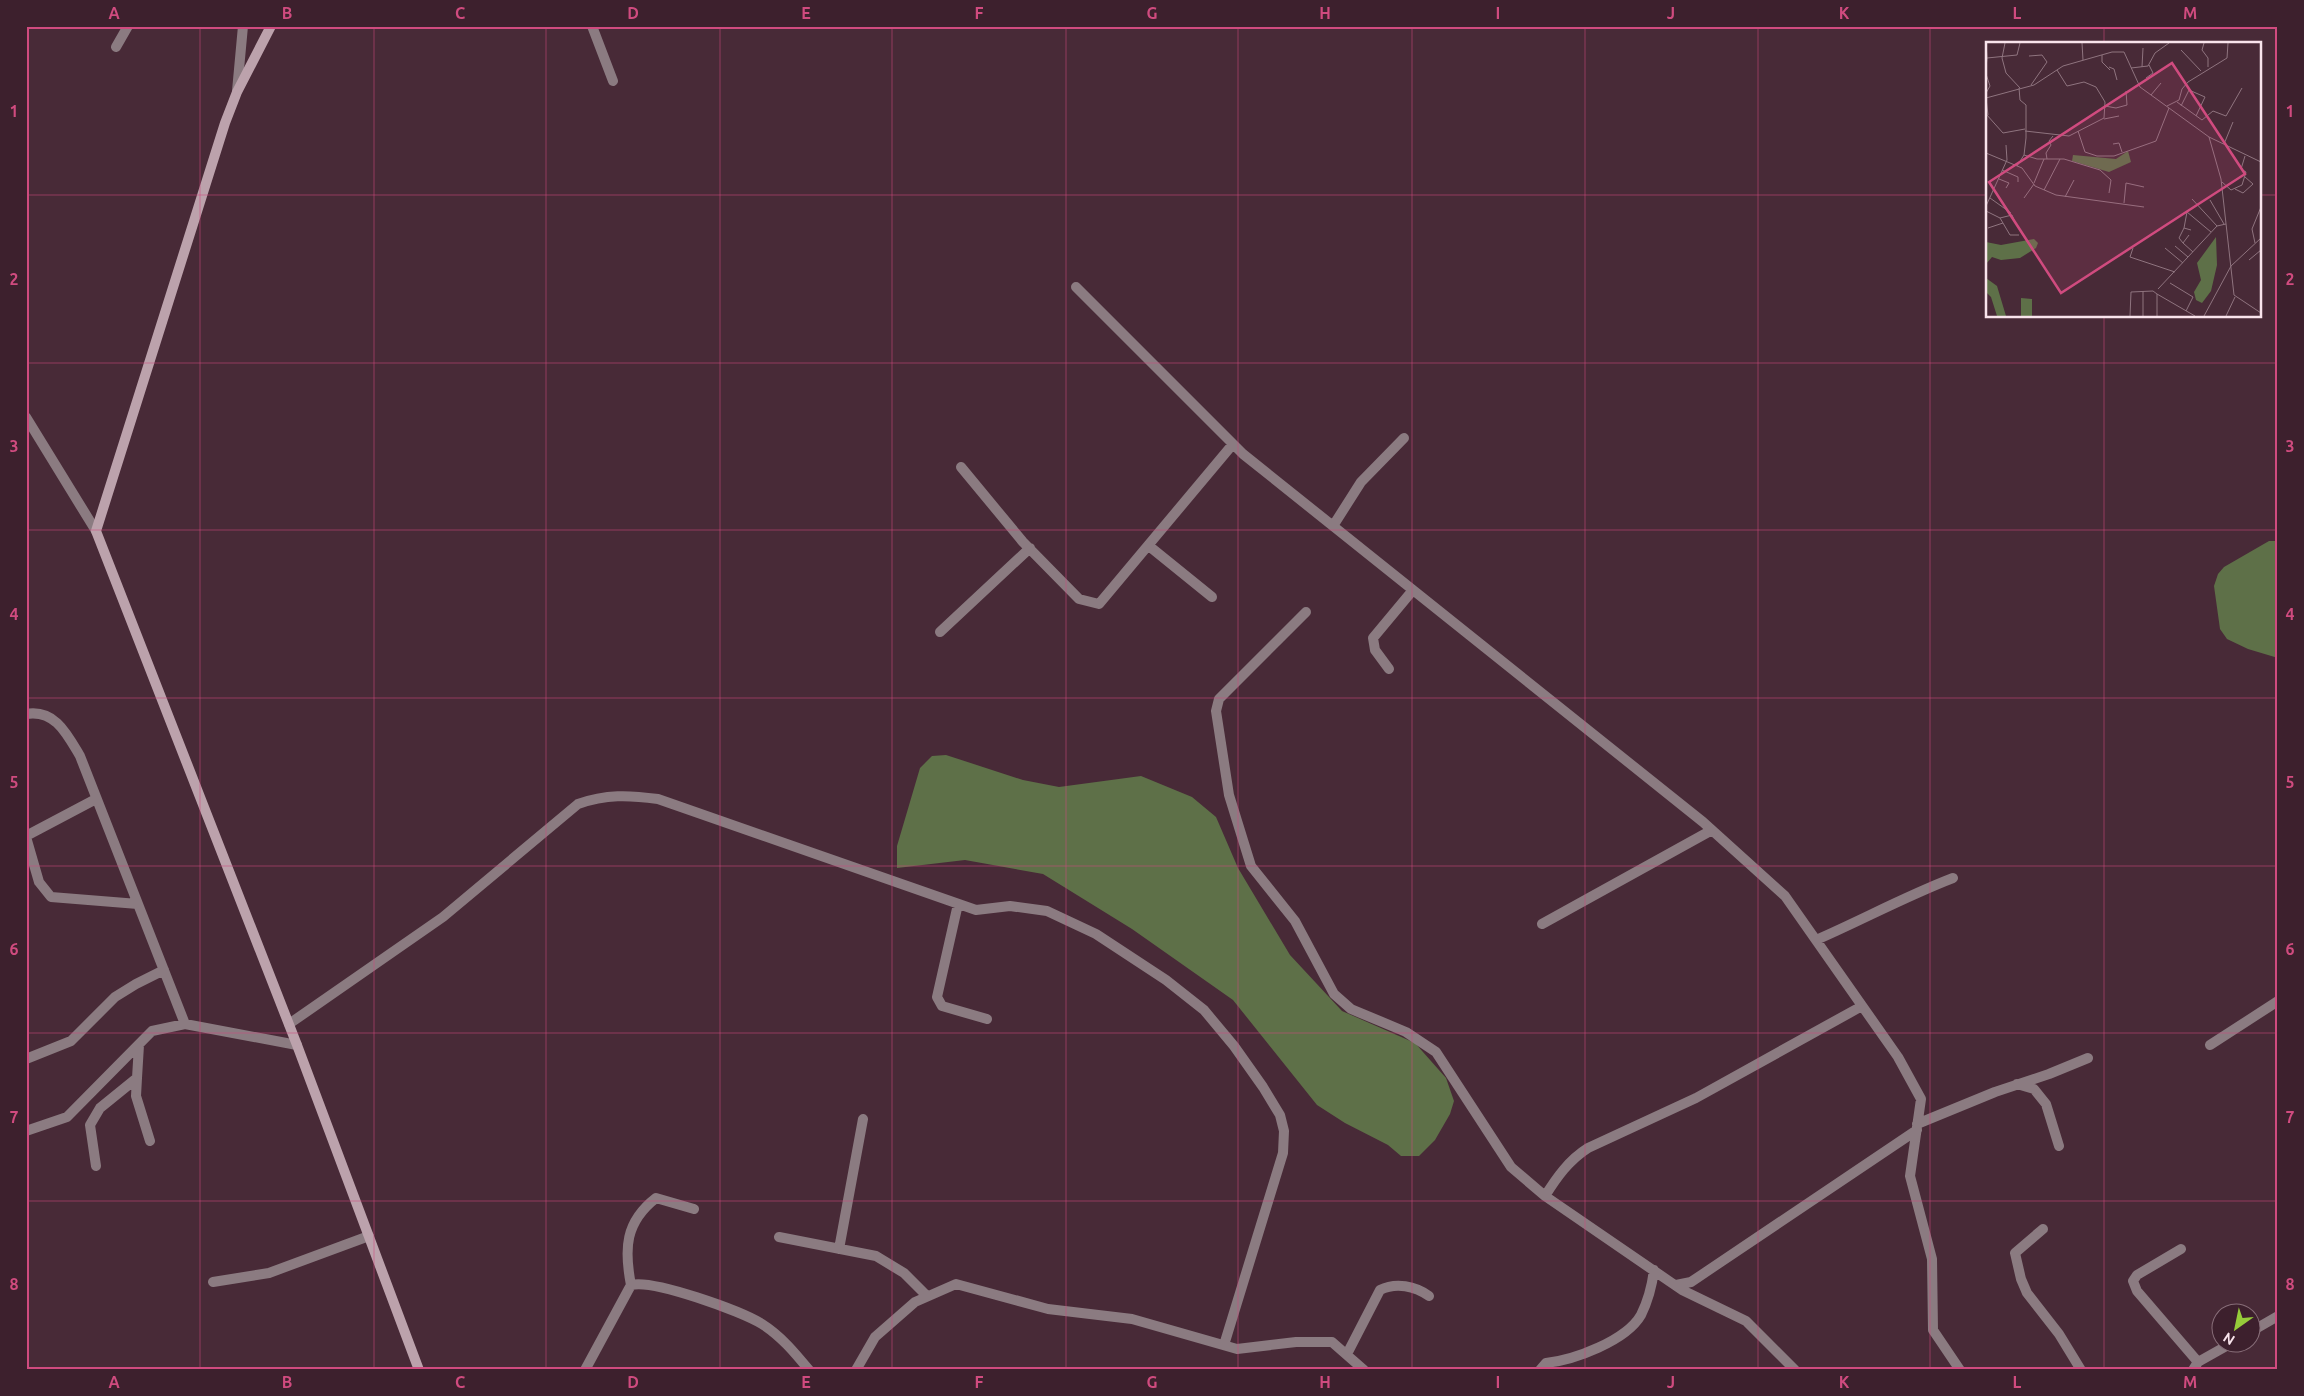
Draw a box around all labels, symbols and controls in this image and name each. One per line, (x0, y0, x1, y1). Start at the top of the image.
text: A (108, 4, 120, 22)
text: B (282, 4, 292, 22)
text: C (455, 4, 465, 22)
text: D (627, 4, 639, 22)
text: E (801, 4, 811, 22)
text: F (975, 4, 984, 22)
text: G (1146, 4, 1158, 22)
text: H (1319, 4, 1331, 22)
text: I (1496, 4, 1500, 22)
text: J (1667, 4, 1675, 22)
text: K (1839, 4, 1850, 22)
text: L (2013, 4, 2022, 22)
text: M (2183, 4, 2197, 22)
inset map (1986, 42, 2262, 318)
text: 1 (9, 102, 19, 120)
text: 1 (2285, 102, 2295, 120)
text: 2 (9, 270, 19, 288)
text: 2 (2285, 270, 2295, 288)
text: 3 (9, 437, 19, 455)
text: 3 (2285, 437, 2295, 455)
text: 4 (9, 605, 19, 623)
text: 4 (2285, 605, 2295, 623)
text: 5 (9, 773, 19, 791)
text: 5 (2285, 773, 2295, 791)
text: 6 (9, 940, 19, 958)
text: 6 (2285, 940, 2295, 958)
text: 7 (9, 1108, 19, 1126)
text: 7 (2285, 1108, 2295, 1126)
text: 8 (9, 1275, 19, 1293)
text: 8 (2285, 1275, 2295, 1293)
north arrow (2212, 1304, 2262, 1354)
text: N (2220, 1329, 2238, 1348)
text: A (108, 1373, 120, 1391)
text: B (282, 1373, 292, 1391)
text: C (455, 1373, 465, 1391)
text: D (627, 1373, 639, 1391)
text: E (801, 1373, 811, 1391)
text: F (975, 1373, 984, 1391)
text: G (1146, 1373, 1158, 1391)
text: H (1319, 1373, 1331, 1391)
text: I (1496, 1373, 1500, 1391)
text: J (1667, 1373, 1675, 1391)
text: K (1839, 1373, 1850, 1391)
text: L (2013, 1373, 2022, 1391)
text: M (2183, 1373, 2197, 1391)

